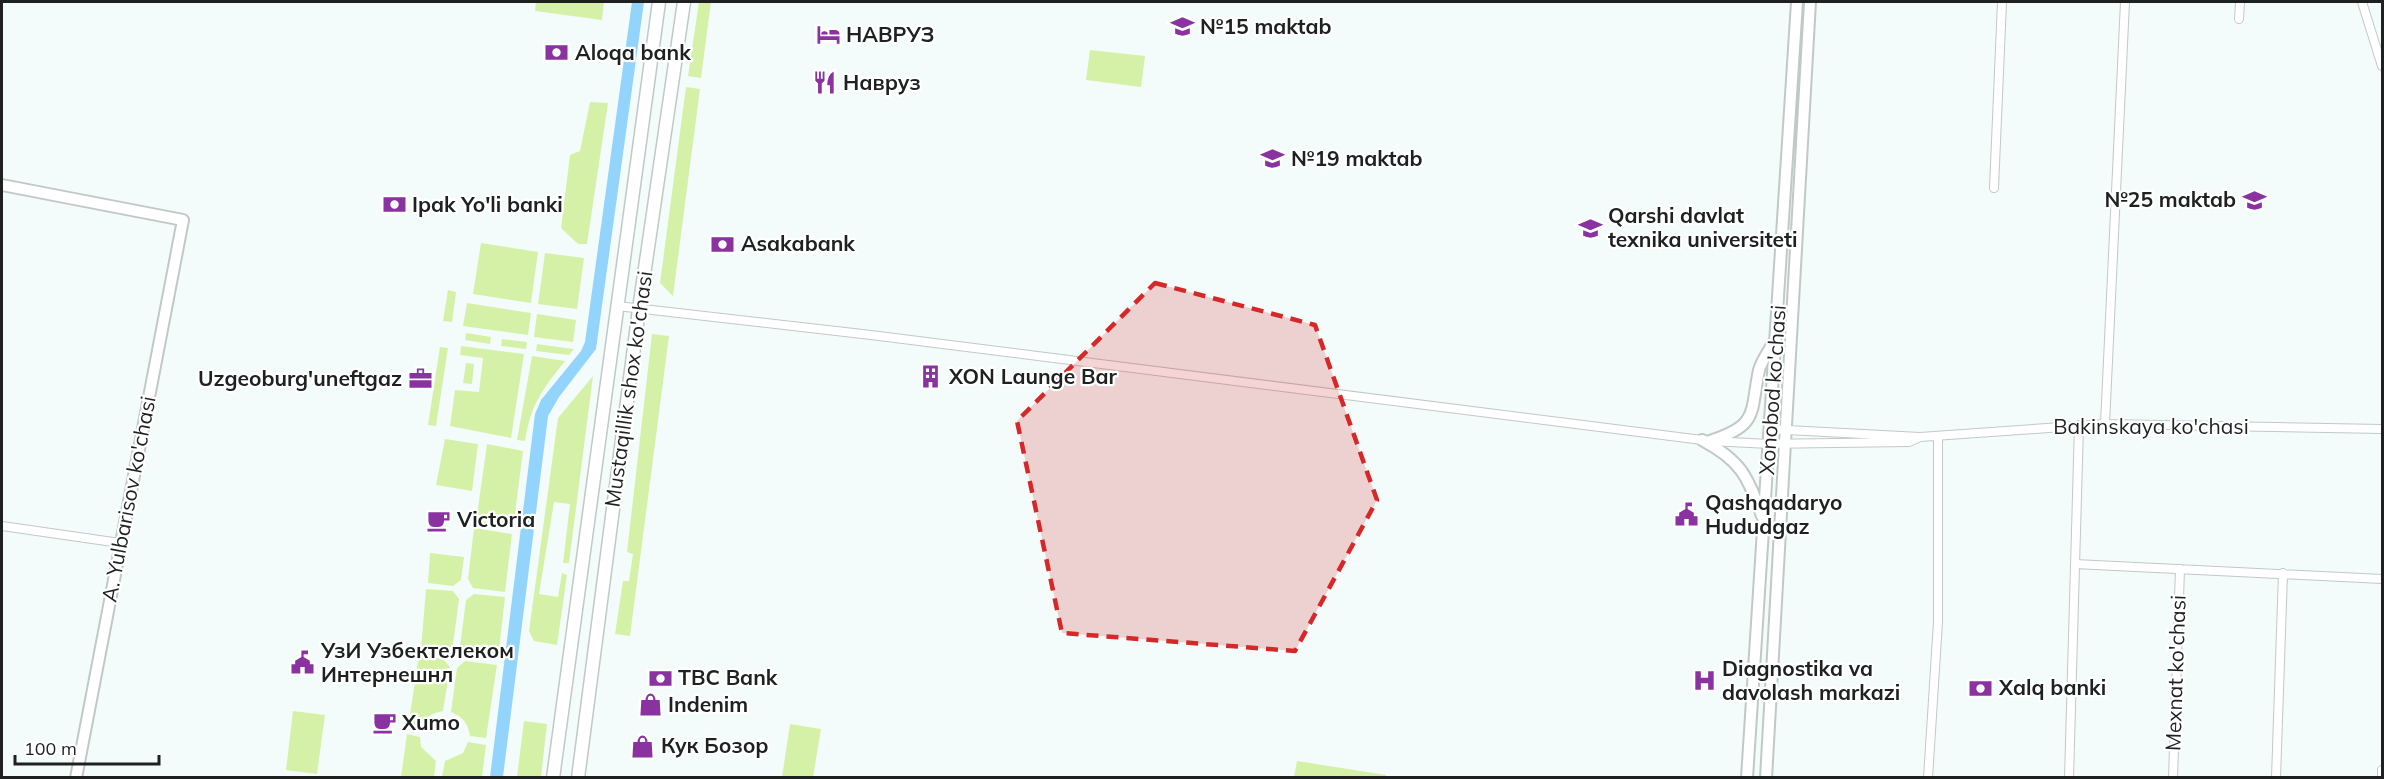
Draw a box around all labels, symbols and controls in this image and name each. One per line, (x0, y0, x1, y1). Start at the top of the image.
place label: №15 maktab (1200, 13, 1332, 39)
school or university icon: №15 maktab (1169, 14, 1195, 40)
place label: НАВРУЗ (846, 21, 934, 47)
hotel icon: НАВРУЗ (815, 22, 841, 48)
place label: Aloqa bank (575, 39, 691, 65)
bank icon: Aloqa bank (544, 40, 570, 66)
place label: Навруз (843, 69, 921, 95)
restaurant icon: Навруз (812, 70, 838, 96)
place label: №19 maktab (1291, 145, 1423, 171)
school or university icon: №19 maktab (1260, 146, 1286, 172)
place label: №25 maktab (2104, 186, 2236, 212)
school or university icon: №25 maktab (2241, 187, 2267, 213)
place label: Ipak Yo'li banki (412, 191, 563, 217)
bank icon: Ipak Yo'li banki (381, 192, 407, 218)
place label: Qarshi davlat texnika universiteti (1608, 202, 1798, 252)
school or university icon: Qarshi davlat texnika universiteti (1577, 215, 1603, 241)
place label: Asakabank (741, 230, 855, 256)
bank icon: Asakabank (710, 231, 736, 257)
street label: Mustaqillik shox ko'chasi (599, 269, 657, 509)
street label: Xonobod ko'chasi (1753, 304, 1791, 476)
place label: XON Launge Bar (948, 363, 1117, 389)
building icon: XON Launge Bar (918, 364, 944, 390)
place label: Uzgeoburg'uneftgaz (198, 365, 402, 391)
office icon: Uzgeoburg'uneftgaz (407, 366, 433, 392)
street label: A. Yulbarisov ko'chasi (95, 394, 161, 604)
street label: Bakinskaya ko'chasi (2053, 413, 2249, 439)
place label: Qashqadaryo Hududgaz (1705, 489, 1842, 539)
public building icon: Qashqadaryo Hududgaz (1674, 502, 1700, 528)
place label: Victoria (456, 506, 535, 532)
cafe icon: Victoria (426, 507, 452, 533)
street label: Mexnat ko'chasi (2159, 594, 2191, 751)
place label: УзИ Узбектелеком Интернешнл (320, 637, 514, 687)
public building icon: УзИ Узбектелеком Интернешнл (290, 650, 316, 676)
place label: Diagnostika va davolash markazi (1722, 655, 1900, 705)
place label: TBC Bank (678, 664, 778, 690)
bank icon: TBC Bank (647, 665, 673, 691)
hospital icon: Diagnostika va davolash markazi (1691, 668, 1717, 694)
place label: Xalq banki (1998, 674, 2106, 700)
bank icon: Xalq banki (1968, 675, 1994, 701)
place label: Indenim (668, 691, 748, 717)
shop icon: Indenim (637, 692, 663, 718)
place label: Xumo (401, 709, 460, 735)
cafe icon: Xumo (371, 710, 397, 736)
scale bar (15, 728, 159, 766)
place label: Кук Бозор (661, 732, 769, 758)
shop icon: Кук Бозор (630, 733, 656, 759)
text: 100 m (24, 737, 77, 760)

